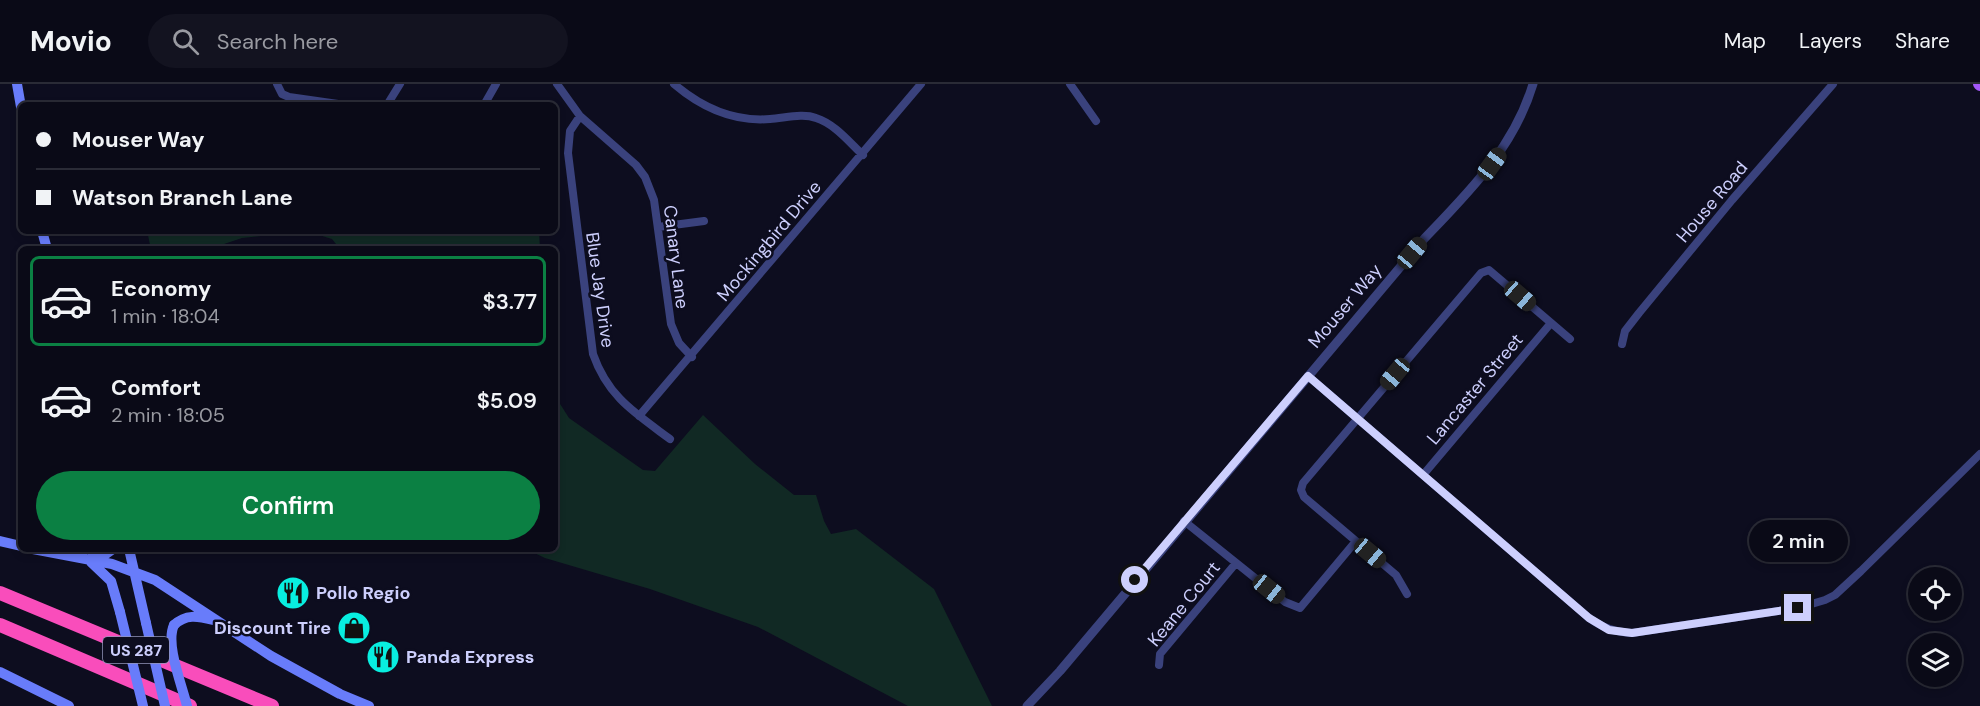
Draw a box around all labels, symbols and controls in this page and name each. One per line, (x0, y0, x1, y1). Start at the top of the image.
search box (148, 14, 568, 68)
text: Movio (30, 23, 112, 60)
icon: search (169, 25, 202, 58)
text: Search here (217, 27, 338, 56)
text: Map (1724, 27, 1766, 55)
text: Layers (1799, 27, 1862, 55)
text: Share (1895, 27, 1950, 55)
text: Mouser Way (72, 125, 204, 154)
car (1474, 144, 1510, 184)
street label: House Road (1671, 156, 1753, 248)
street label: Mockingbird Drive (711, 176, 827, 306)
text: Watson Branch Lane (72, 183, 293, 212)
street label: Canary Lane (658, 204, 694, 310)
street label: Blue Jay Drive (580, 231, 620, 349)
car (1394, 233, 1430, 273)
street label: Mouser Way (1303, 259, 1387, 353)
icon: car (39, 274, 93, 328)
text: Economy (111, 274, 211, 303)
car (1501, 277, 1539, 315)
text: $3.77 (483, 287, 537, 316)
text: 1 min · 18:04 (111, 303, 220, 329)
street label: Lancaster Street (1422, 328, 1528, 450)
car (1377, 354, 1413, 394)
icon: car (39, 373, 93, 427)
text: Comfort (111, 373, 201, 402)
text: $5.09 (477, 386, 537, 415)
text: 2 min · 18:05 (111, 402, 225, 428)
button: Confirm (36, 471, 540, 540)
callout: 2 min (1748, 521, 1848, 563)
text: 2 min (1772, 528, 1825, 554)
car (1350, 535, 1390, 571)
street label: Keane Court (1142, 556, 1226, 652)
route start (1121, 566, 1148, 593)
map controls (1908, 567, 1962, 687)
button: locate (1908, 567, 1962, 621)
car (1249, 571, 1289, 607)
restaurant icon: Pollo Regio (275, 575, 311, 611)
place label: Pollo Regio (316, 581, 410, 605)
route end (1784, 594, 1811, 621)
shop icon: Discount Tire (336, 610, 372, 646)
place label: Discount Tire (214, 616, 331, 640)
button: layers (1908, 633, 1962, 687)
road number: US 287 (103, 637, 169, 663)
restaurant icon: Panda Express (365, 639, 401, 675)
place label: Panda Express (406, 645, 534, 669)

